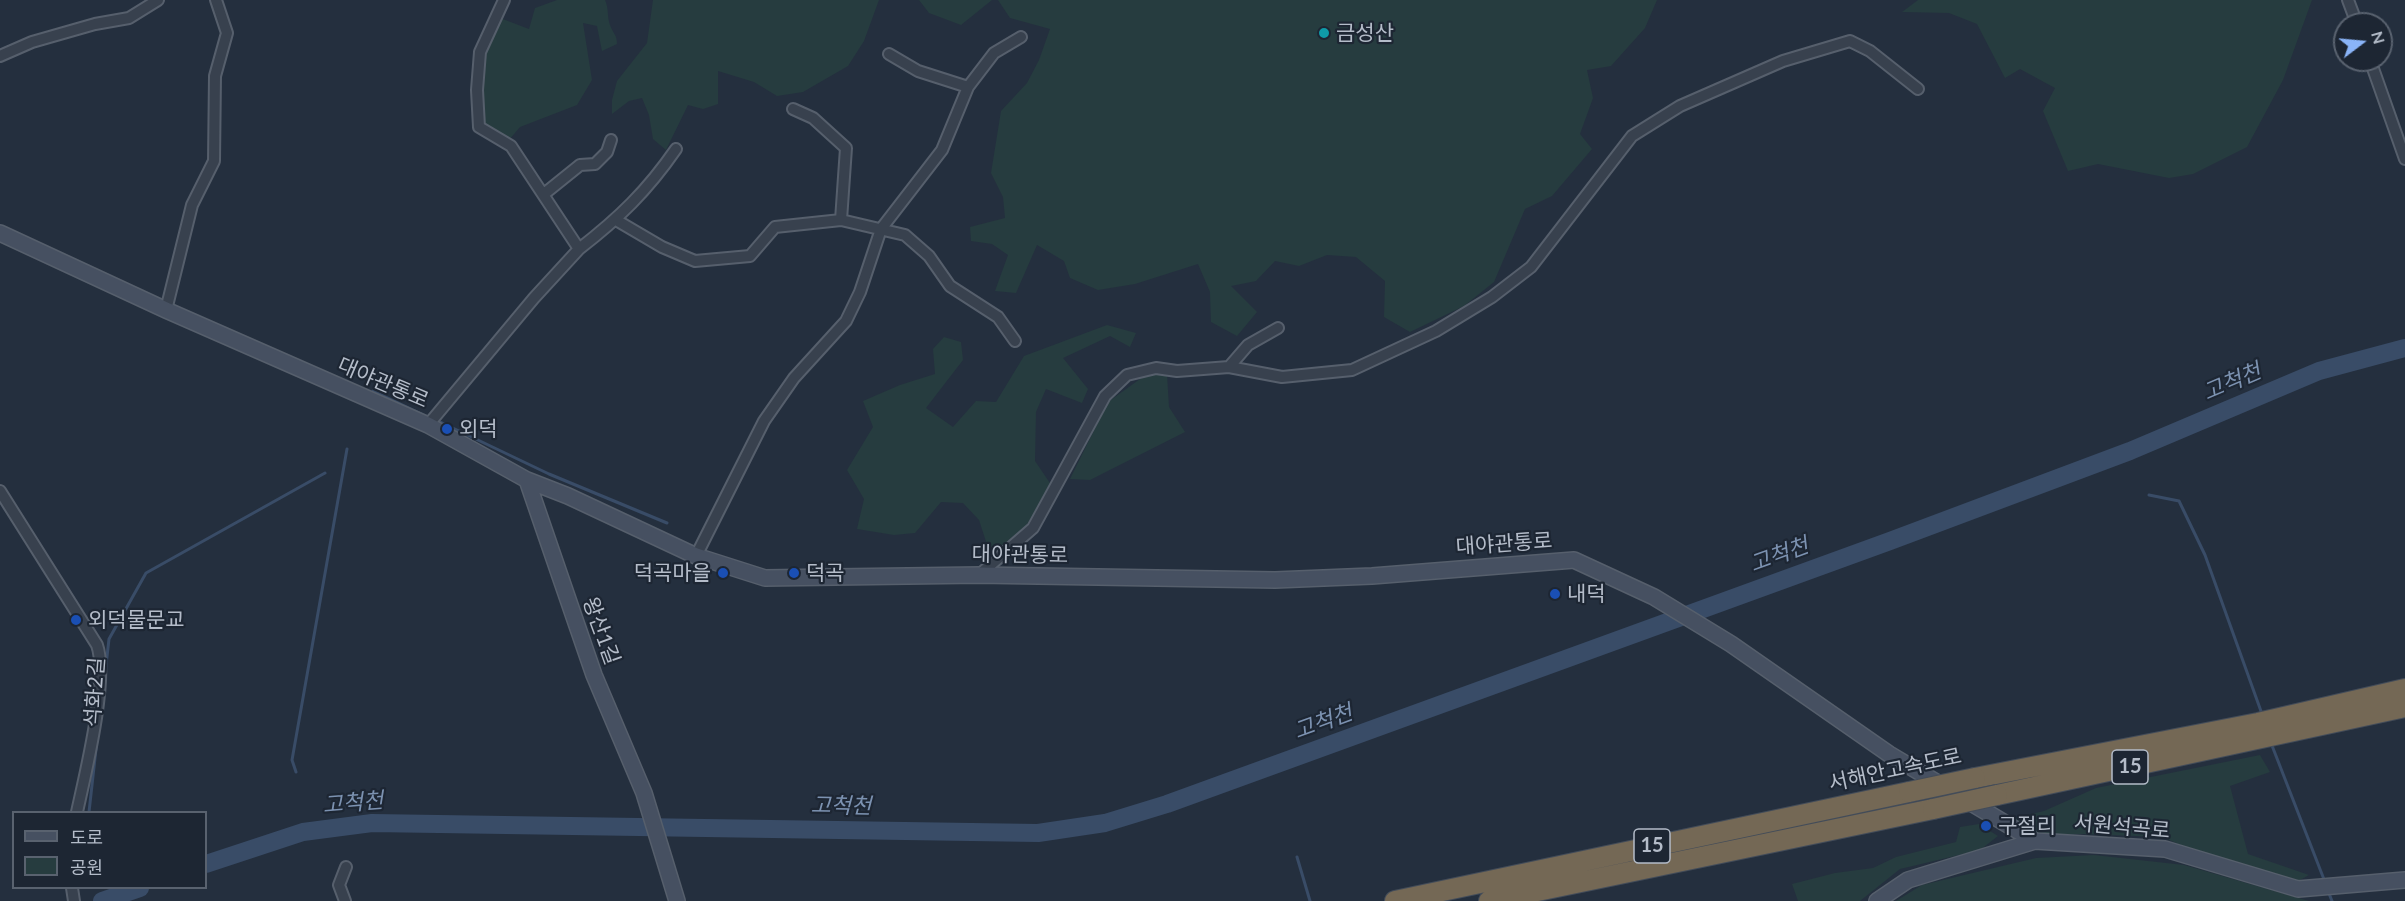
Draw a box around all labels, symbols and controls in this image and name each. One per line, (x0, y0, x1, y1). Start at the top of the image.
north arrow (2333, 12, 2393, 72)
place label: 금성산 (1336, 20, 1394, 46)
marker: 금성산 (1317, 26, 1331, 40)
text: N (2368, 29, 2390, 46)
street label: 대야관통로 (334, 353, 432, 413)
water label: 고척천 (2199, 358, 2265, 406)
place label: 외덕 (459, 416, 498, 442)
marker: 외덕 (440, 422, 454, 436)
street label: 대야관통로 (1455, 528, 1553, 560)
water label: 고척천 (1746, 532, 1812, 578)
street label: 대야관통로 (971, 542, 1069, 568)
place label: 덕곡마을 (634, 560, 711, 586)
place label: 덕곡 (806, 560, 845, 586)
marker: 덕곡마을 (716, 566, 730, 580)
marker: 덕곡 (787, 566, 801, 580)
place label: 내덕 (1567, 581, 1606, 607)
marker: 내덕 (1548, 587, 1562, 601)
street label: 왕산1길 (577, 594, 625, 668)
place label: 외덕물문교 (88, 607, 185, 633)
marker: 외덕물문교 (69, 613, 83, 627)
street label: 석화2길 (80, 656, 110, 728)
water label: 고척천 (1290, 699, 1356, 745)
street label: 서해안고속도로 (1826, 744, 1964, 796)
road number: 15 (2112, 750, 2148, 784)
water label: 고척천 (322, 787, 384, 819)
water label: 고척천 (810, 792, 872, 820)
street label: 서원석곡로 (2073, 810, 2171, 844)
legend (12, 811, 207, 889)
place label: 구절리 (1998, 813, 2056, 839)
marker: 구절리 (1979, 819, 1993, 833)
text: 도로 (70, 826, 103, 848)
road number: 15 (1634, 829, 1670, 863)
text: 공원 (70, 856, 103, 878)

